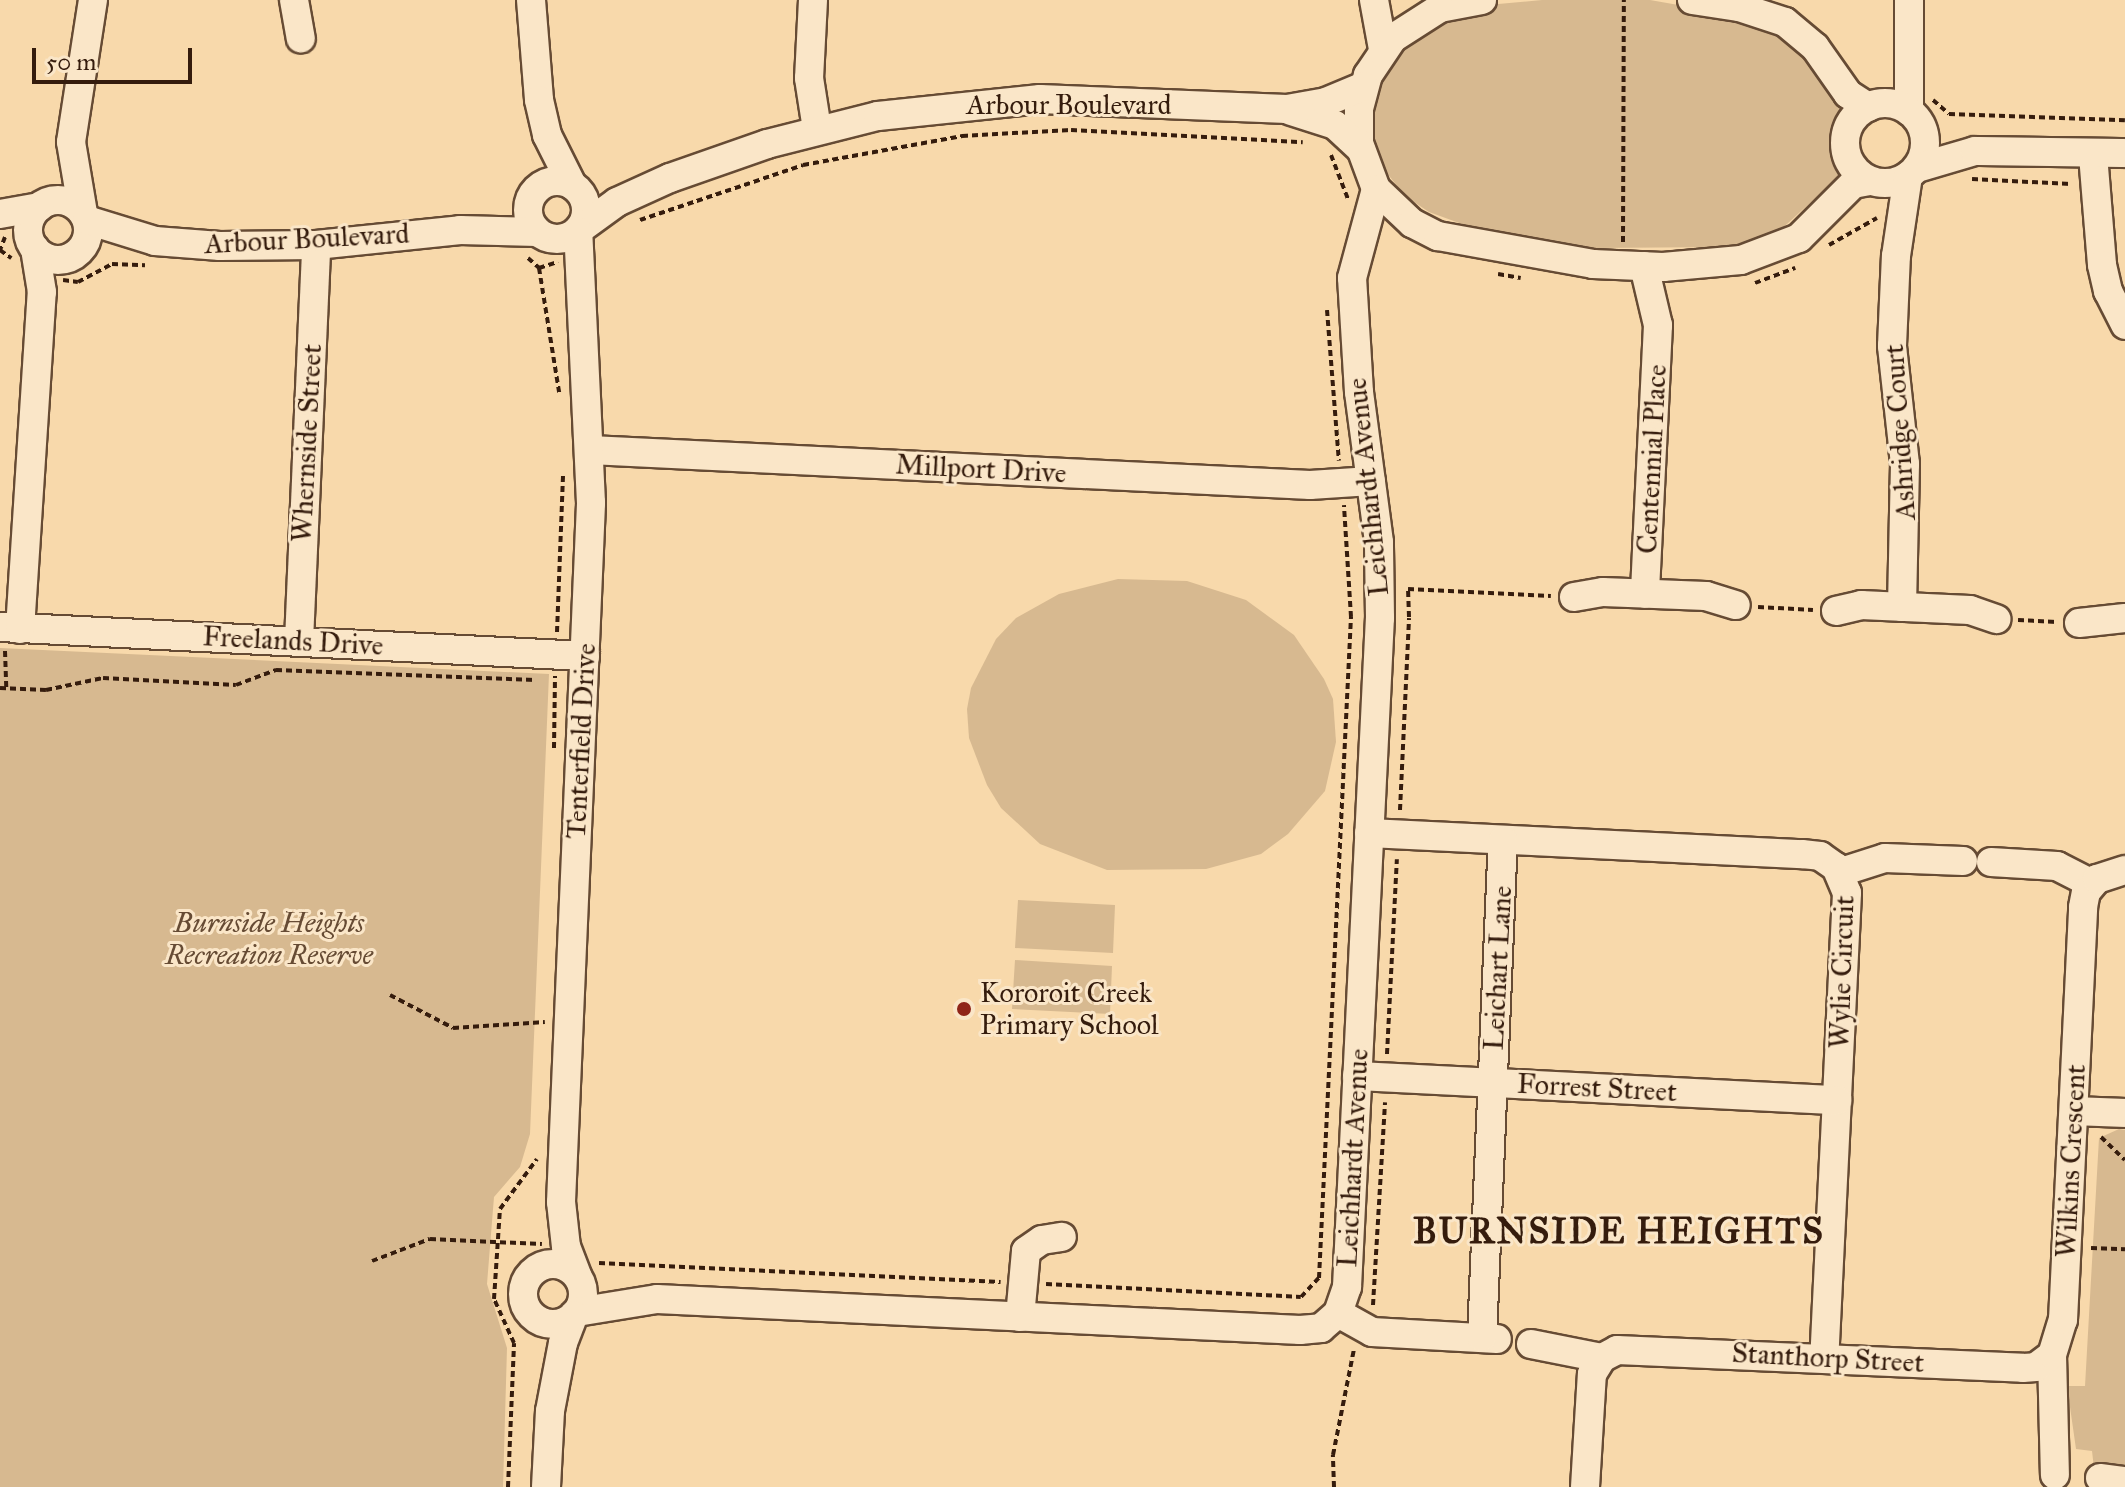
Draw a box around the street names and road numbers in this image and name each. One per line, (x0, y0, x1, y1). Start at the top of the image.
street label: Arbour Boulevard (966, 88, 1172, 122)
street label: Arbour Boulevard (204, 217, 410, 261)
street label: Whernside Street (285, 343, 329, 543)
street label: Ashridge Court (1877, 343, 1923, 521)
street label: Centennial Place (1630, 363, 1674, 555)
street label: Leichhardt Avenue (1340, 376, 1396, 598)
street label: Millport Drive (895, 448, 1067, 490)
street label: Freelands Drive (202, 619, 384, 663)
street label: Tenterfield Drive (559, 642, 603, 840)
street label: Leichart Lane (1477, 885, 1519, 1051)
street label: Wylie Circuit (1823, 895, 1861, 1049)
street label: Leichhardt Avenue (1330, 1048, 1376, 1268)
street label: Wilkins Crescent (2049, 1063, 2093, 1259)
street label: Forrest Street (1516, 1067, 1678, 1109)
street label: Stanthorp Street (1731, 1336, 1925, 1380)

